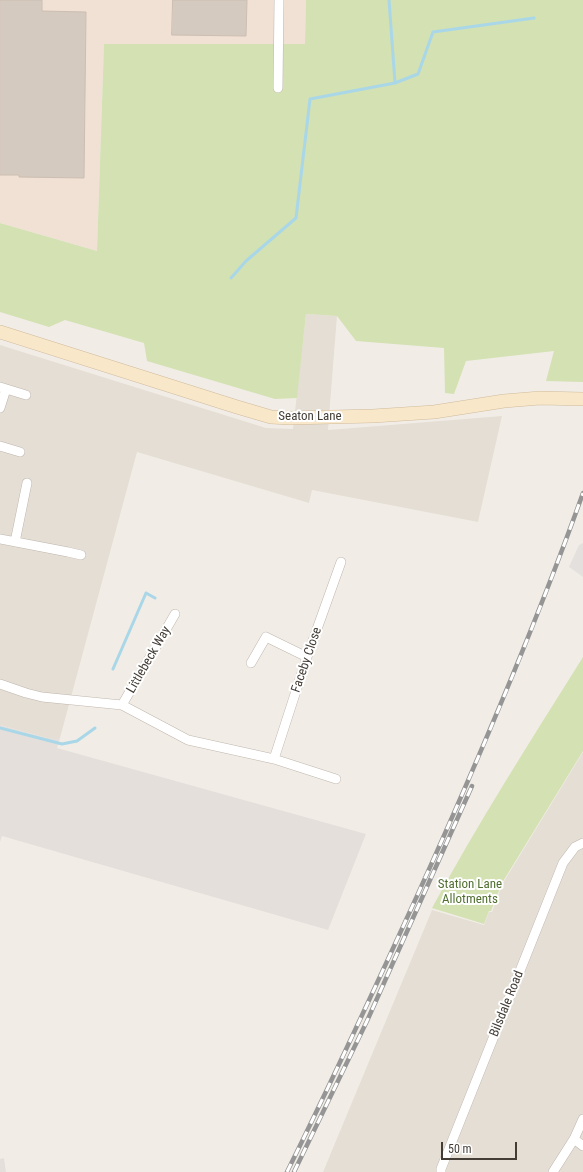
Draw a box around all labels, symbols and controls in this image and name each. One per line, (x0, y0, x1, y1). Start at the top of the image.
street label: Seaton Lane (278, 409, 342, 425)
street label: Littlebeck Way (124, 624, 174, 696)
street label: Faceby Close (289, 625, 325, 695)
park label: Station Lane Allotments (438, 877, 502, 908)
street label: Bilsdale Road (487, 969, 527, 1039)
scale bar (443, 1134, 519, 1160)
text: 50 m (448, 1142, 472, 1156)

